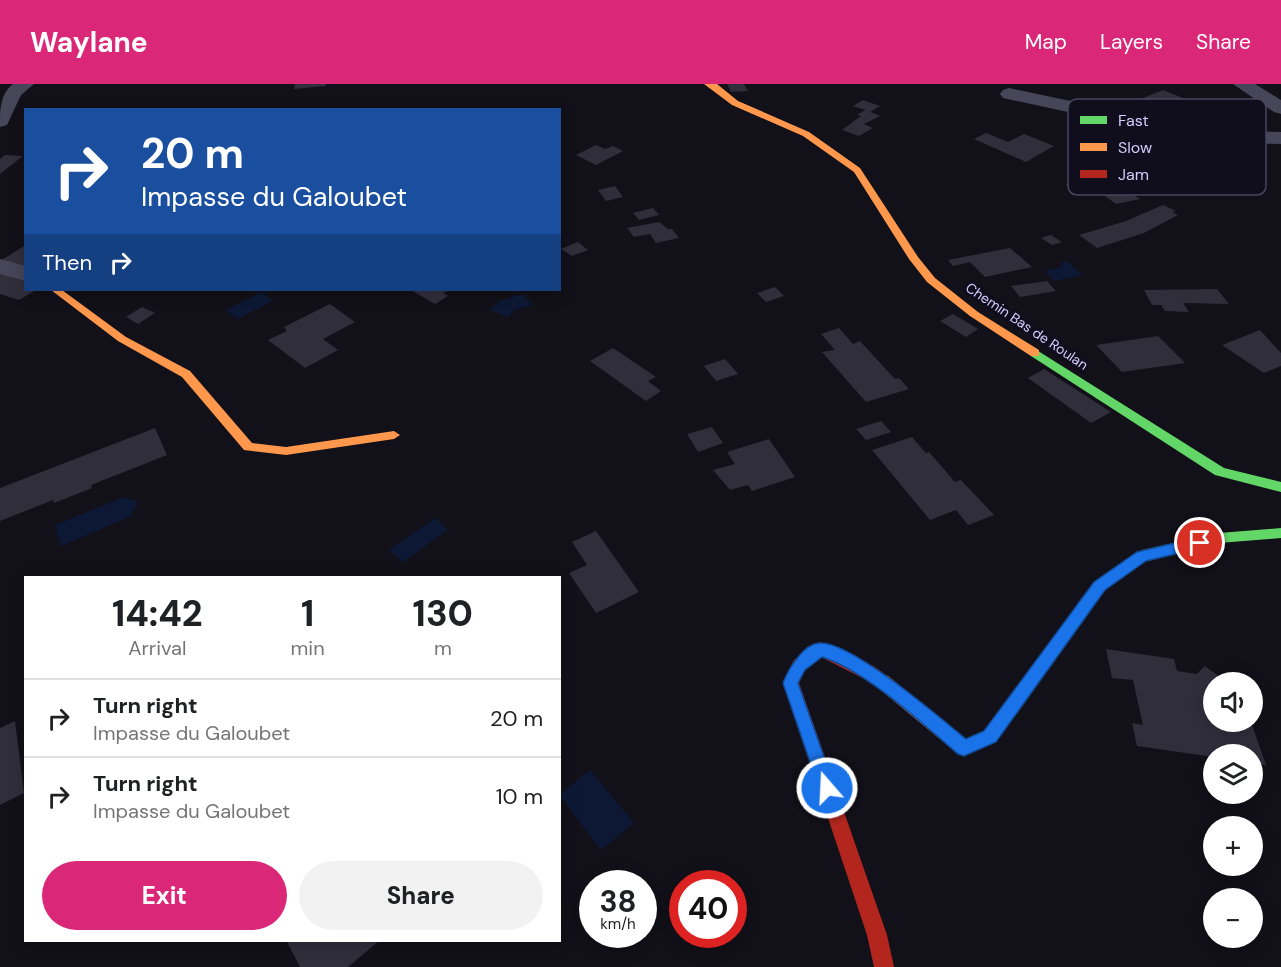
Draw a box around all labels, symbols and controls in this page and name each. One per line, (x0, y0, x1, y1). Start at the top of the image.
text: Waylane (30, 24, 148, 61)
text: Map (1025, 28, 1067, 56)
text: Layers (1100, 28, 1163, 56)
text: Share (1196, 28, 1251, 56)
legend (1068, 99, 1266, 195)
text: Fast (1118, 110, 1149, 131)
text: 20 m (141, 126, 244, 181)
icon: right (42, 132, 120, 210)
text: Slow (1118, 137, 1152, 158)
text: Jam (1118, 164, 1149, 185)
text: Impasse du Galoubet (141, 179, 407, 214)
icon: right (104, 246, 137, 279)
text: Then (42, 248, 92, 277)
street label: Chemin Bas de Roulan (962, 278, 1092, 374)
pin (1174, 517, 1225, 568)
icon: arrive (1183, 526, 1216, 559)
text: 14:42 (112, 590, 203, 637)
text: 1 (301, 590, 314, 637)
text: 130 (413, 590, 473, 637)
text: Arrival (128, 635, 186, 661)
text: min (291, 635, 325, 661)
text: m (434, 635, 452, 661)
map controls (1203, 672, 1263, 948)
button: sound (1203, 672, 1263, 732)
text: Turn right (93, 691, 198, 720)
icon: right (42, 702, 75, 735)
text: 20 m (490, 704, 543, 733)
text: Impasse du Galoubet (93, 720, 290, 746)
button: layers (1203, 744, 1263, 804)
position arrow (795, 756, 859, 820)
text: Turn right (93, 769, 198, 798)
icon: right (42, 780, 75, 813)
text: 10 m (496, 782, 543, 811)
text: Impasse du Galoubet (93, 798, 290, 824)
button: + (1203, 816, 1263, 876)
button: Exit (42, 861, 287, 930)
button: Share (299, 861, 543, 930)
speed limit sign: 40 (669, 870, 747, 948)
text: 38 (599, 882, 637, 921)
button: − (1203, 888, 1263, 948)
text: km/h (600, 914, 636, 934)

